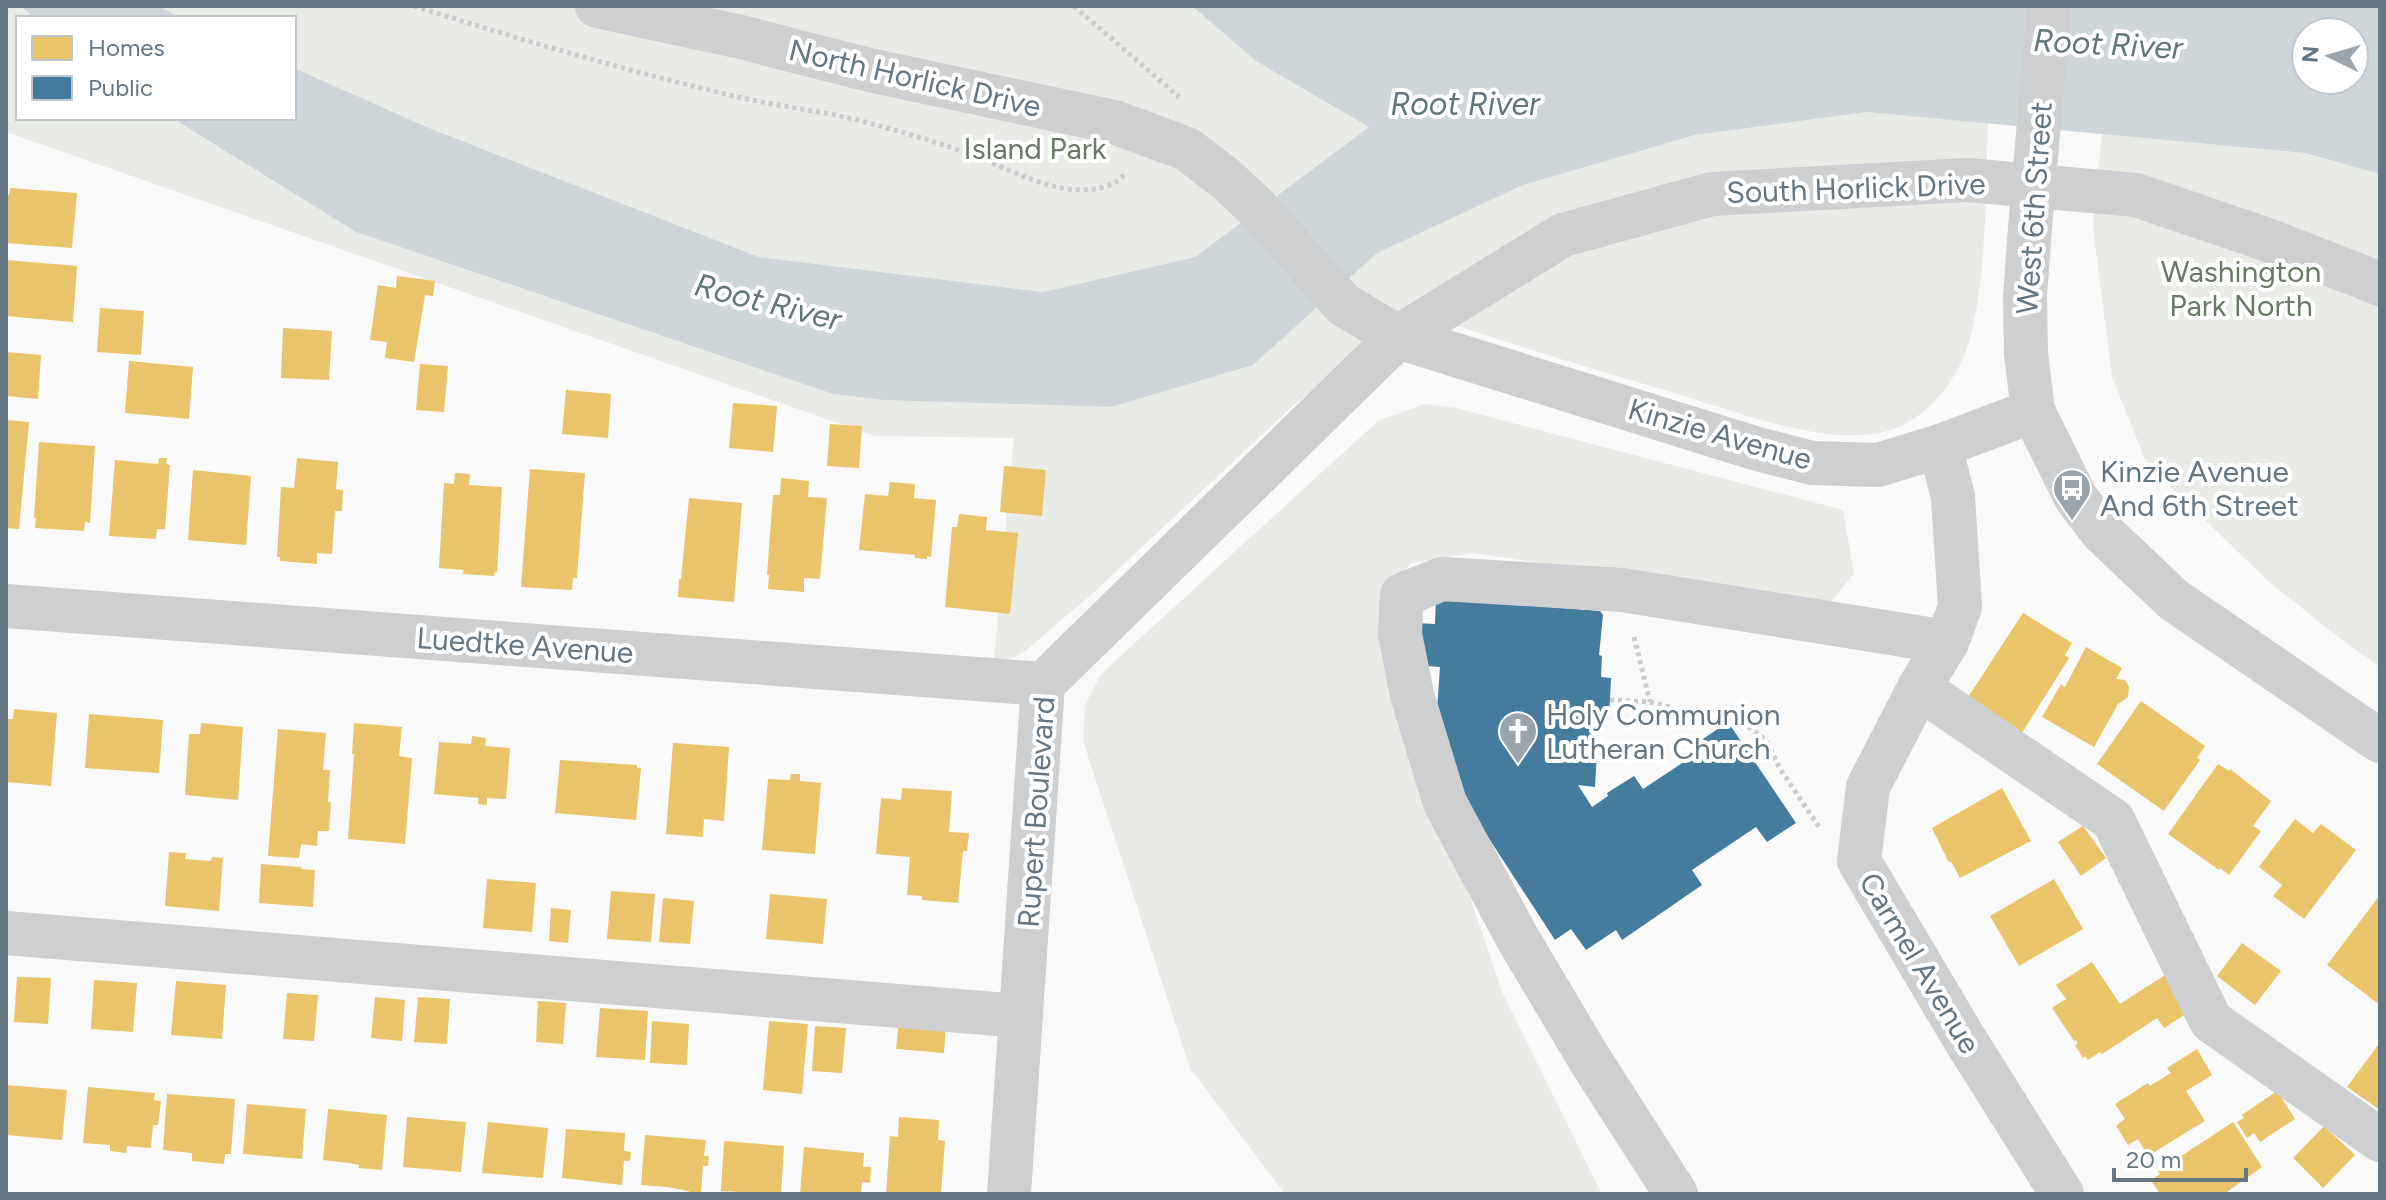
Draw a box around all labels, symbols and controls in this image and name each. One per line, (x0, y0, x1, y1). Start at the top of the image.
legend (16, 16, 296, 120)
north arrow (2290, 16, 2370, 96)
water label: Root River (2032, 21, 2185, 67)
street label: North Horlick Drive (785, 31, 1045, 125)
text: Homes (88, 33, 165, 62)
text: N (2296, 45, 2325, 64)
text: Public (88, 73, 153, 102)
water label: Root River (1390, 85, 1541, 123)
street label: West 6th Street (2008, 100, 2060, 316)
park label: Island Park (964, 130, 1107, 167)
street label: South Horlick Drive (1726, 165, 1986, 211)
park label: Washington Park North (2161, 253, 2321, 324)
water label: Root River (691, 265, 846, 339)
street label: Kinzie Avenue (1624, 390, 1816, 478)
place label: Kinzie Avenue And 6th Street (2100, 453, 2299, 524)
bus stop icon: Kinzie Avenue And 6th Street (2051, 467, 2093, 522)
street label: Luedtke Avenue (415, 619, 635, 671)
street label: Rupert Boulevard (1009, 695, 1063, 929)
place label: Holy Communion Lutheran Church (1546, 696, 1780, 767)
church icon: Holy Communion Lutheran Church (1497, 710, 1539, 765)
street label: Carmel Avenue (1851, 866, 1989, 1060)
scale bar (2114, 1132, 2246, 1182)
text: 20 m (2126, 1145, 2181, 1174)

